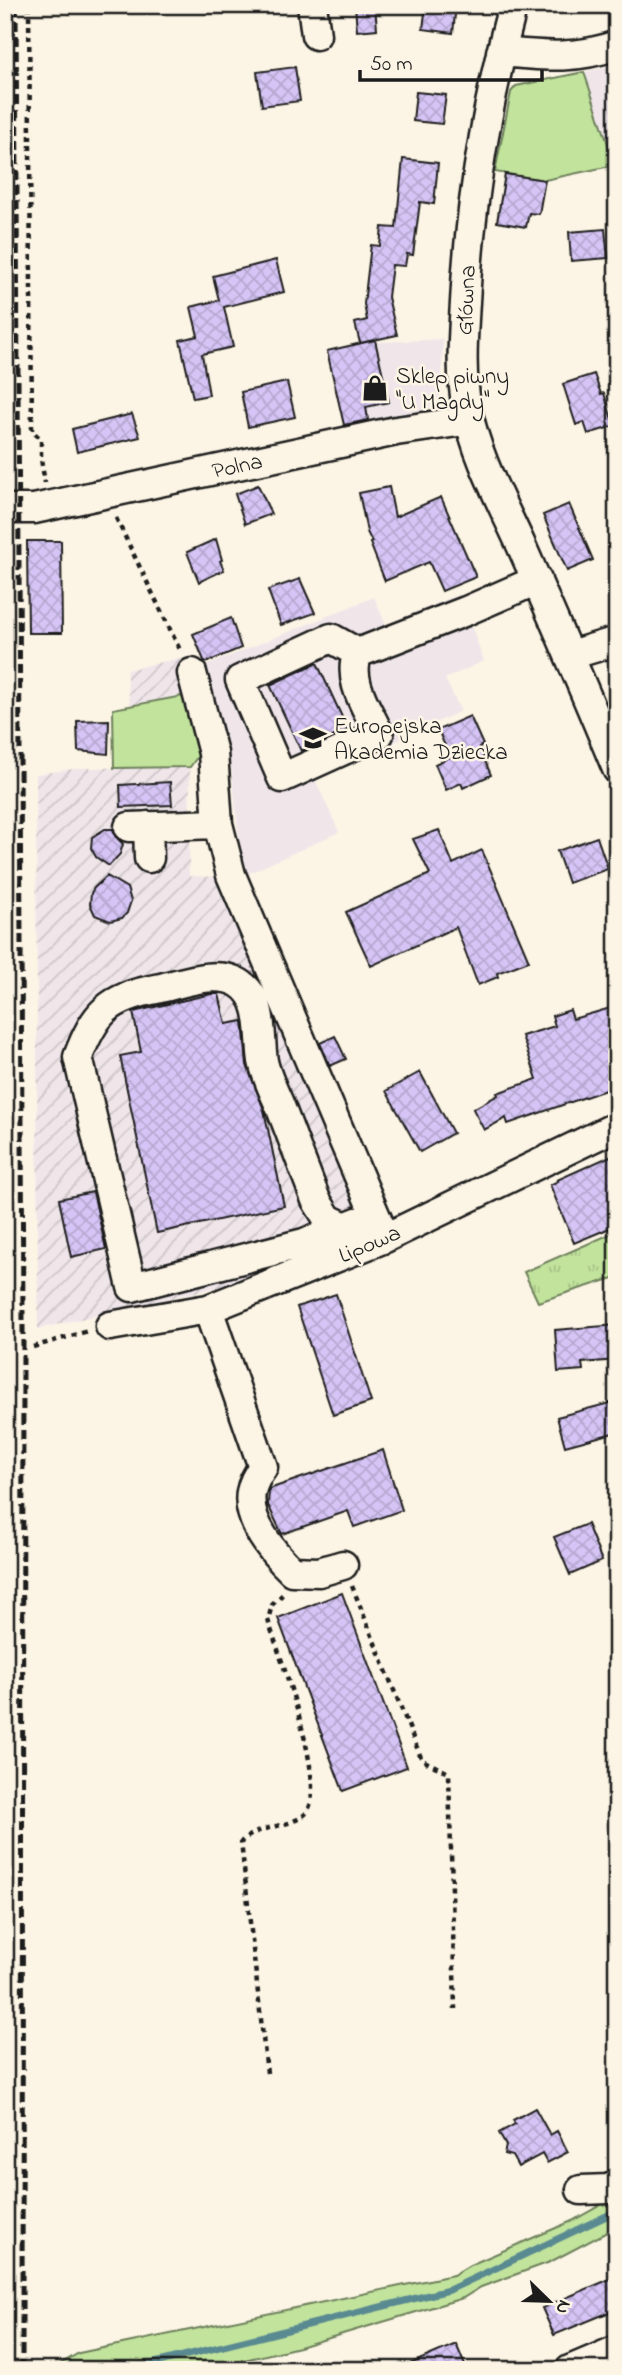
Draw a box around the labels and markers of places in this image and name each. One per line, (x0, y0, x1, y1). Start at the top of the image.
place label: Sklep piwny "U Magdy" (396, 361, 509, 422)
shop icon: Sklep piwny "U Magdy" (360, 373, 390, 403)
place label: Europejska Akademia Dziecka (334, 711, 508, 770)
school or university icon: Europejska Akademia Dziecka (298, 723, 328, 753)

